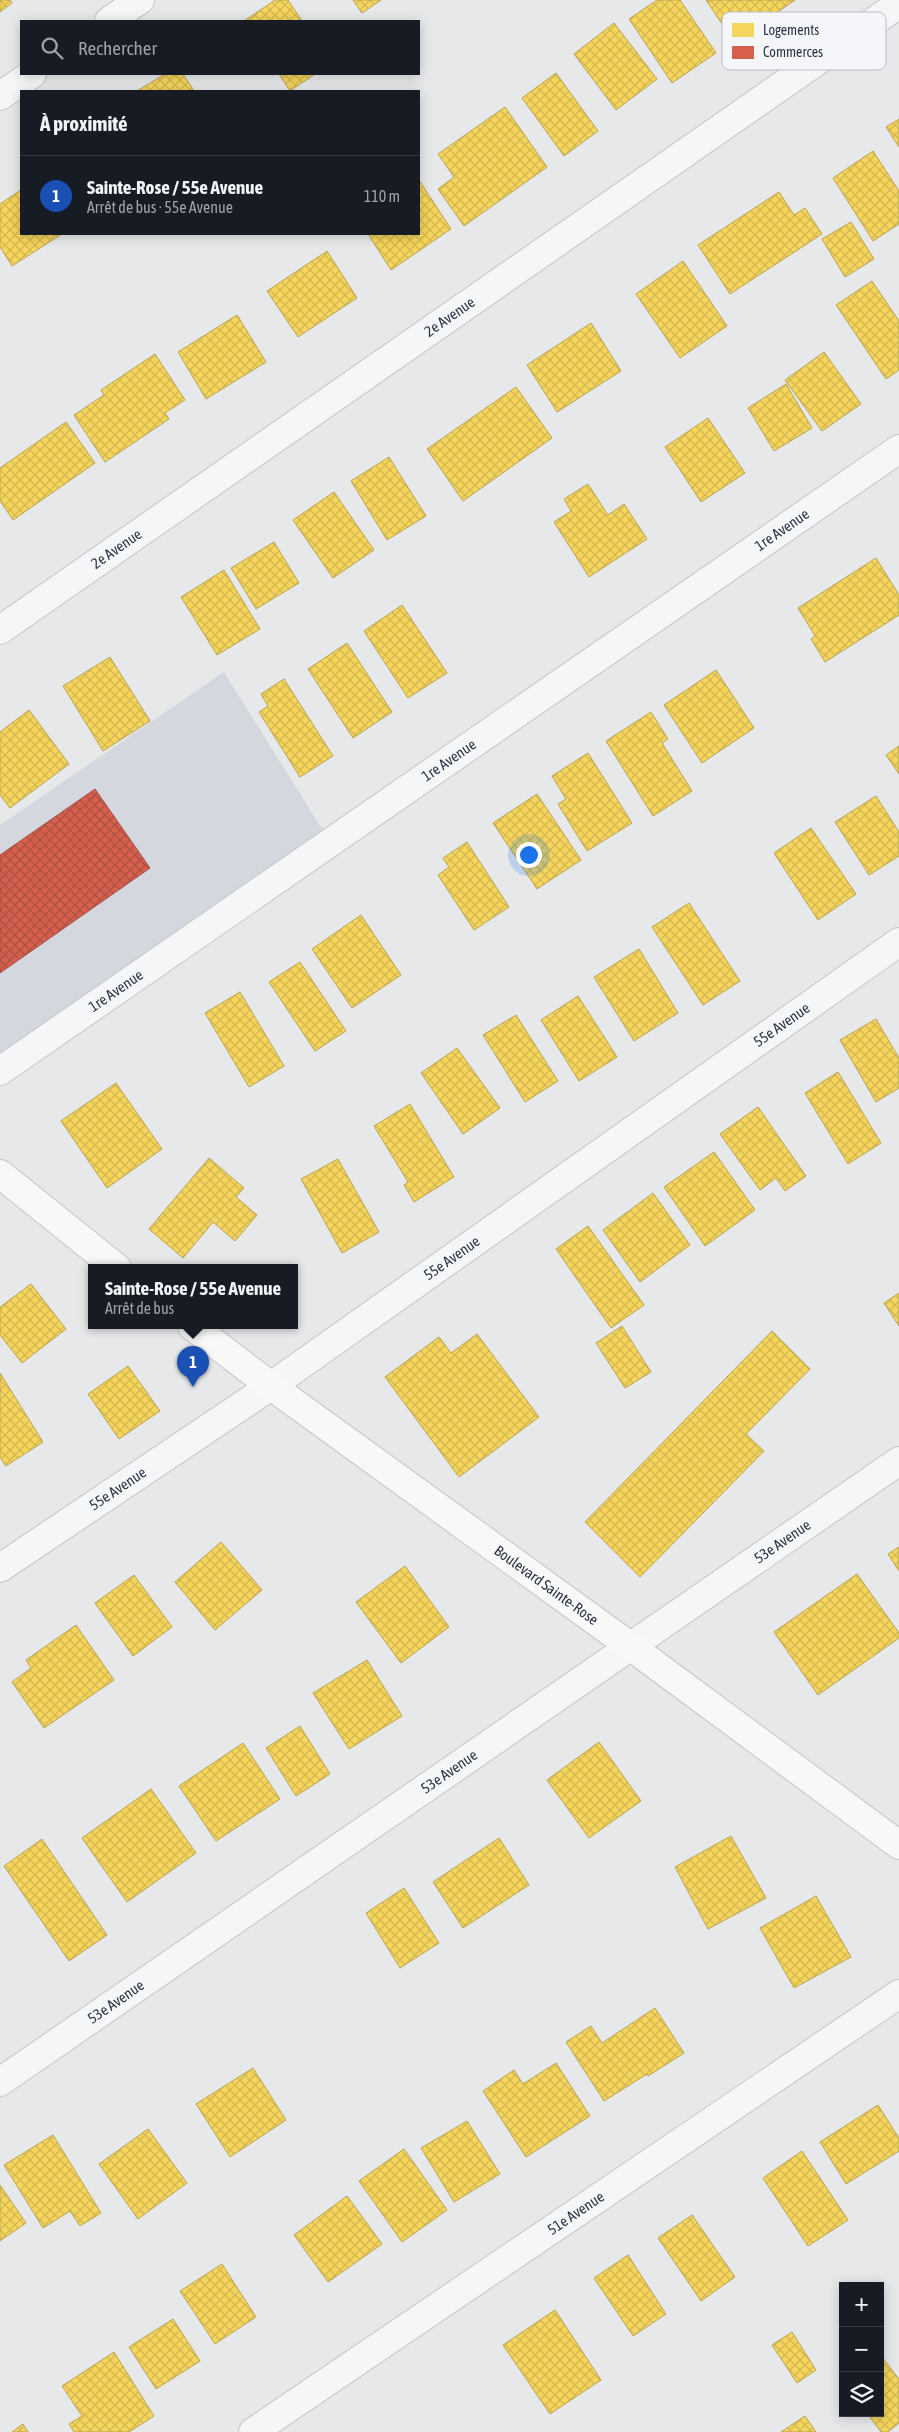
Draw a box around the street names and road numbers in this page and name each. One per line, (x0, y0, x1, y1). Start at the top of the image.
street label: 2e Avenue (421, 293, 478, 340)
street label: 1re Avenue (751, 505, 812, 554)
street label: 2e Avenue (88, 525, 145, 572)
street label: 1re Avenue (418, 735, 479, 785)
street label: 1re Avenue (85, 966, 146, 1015)
street label: 55e Avenue (750, 999, 813, 1050)
street label: 55e Avenue (420, 1232, 483, 1283)
street label: 55e Avenue (86, 1463, 149, 1513)
street label: 53e Avenue (751, 1516, 814, 1566)
street label: Boulevard Sainte-Rose (491, 1542, 602, 1628)
street label: 53e Avenue (418, 1746, 480, 1797)
street label: 53e Avenue (84, 1976, 147, 2027)
street label: 51e Avenue (544, 2187, 607, 2238)

